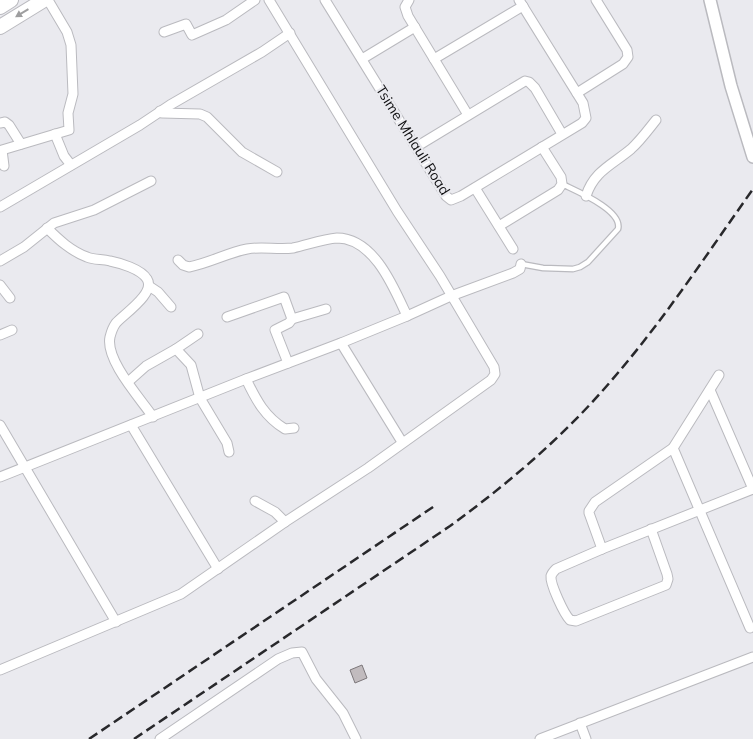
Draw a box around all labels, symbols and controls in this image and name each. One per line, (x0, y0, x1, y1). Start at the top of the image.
one-way arrow (15, 9, 29, 18)
street label: Tsime Mhlauli Road (372, 82, 454, 198)

